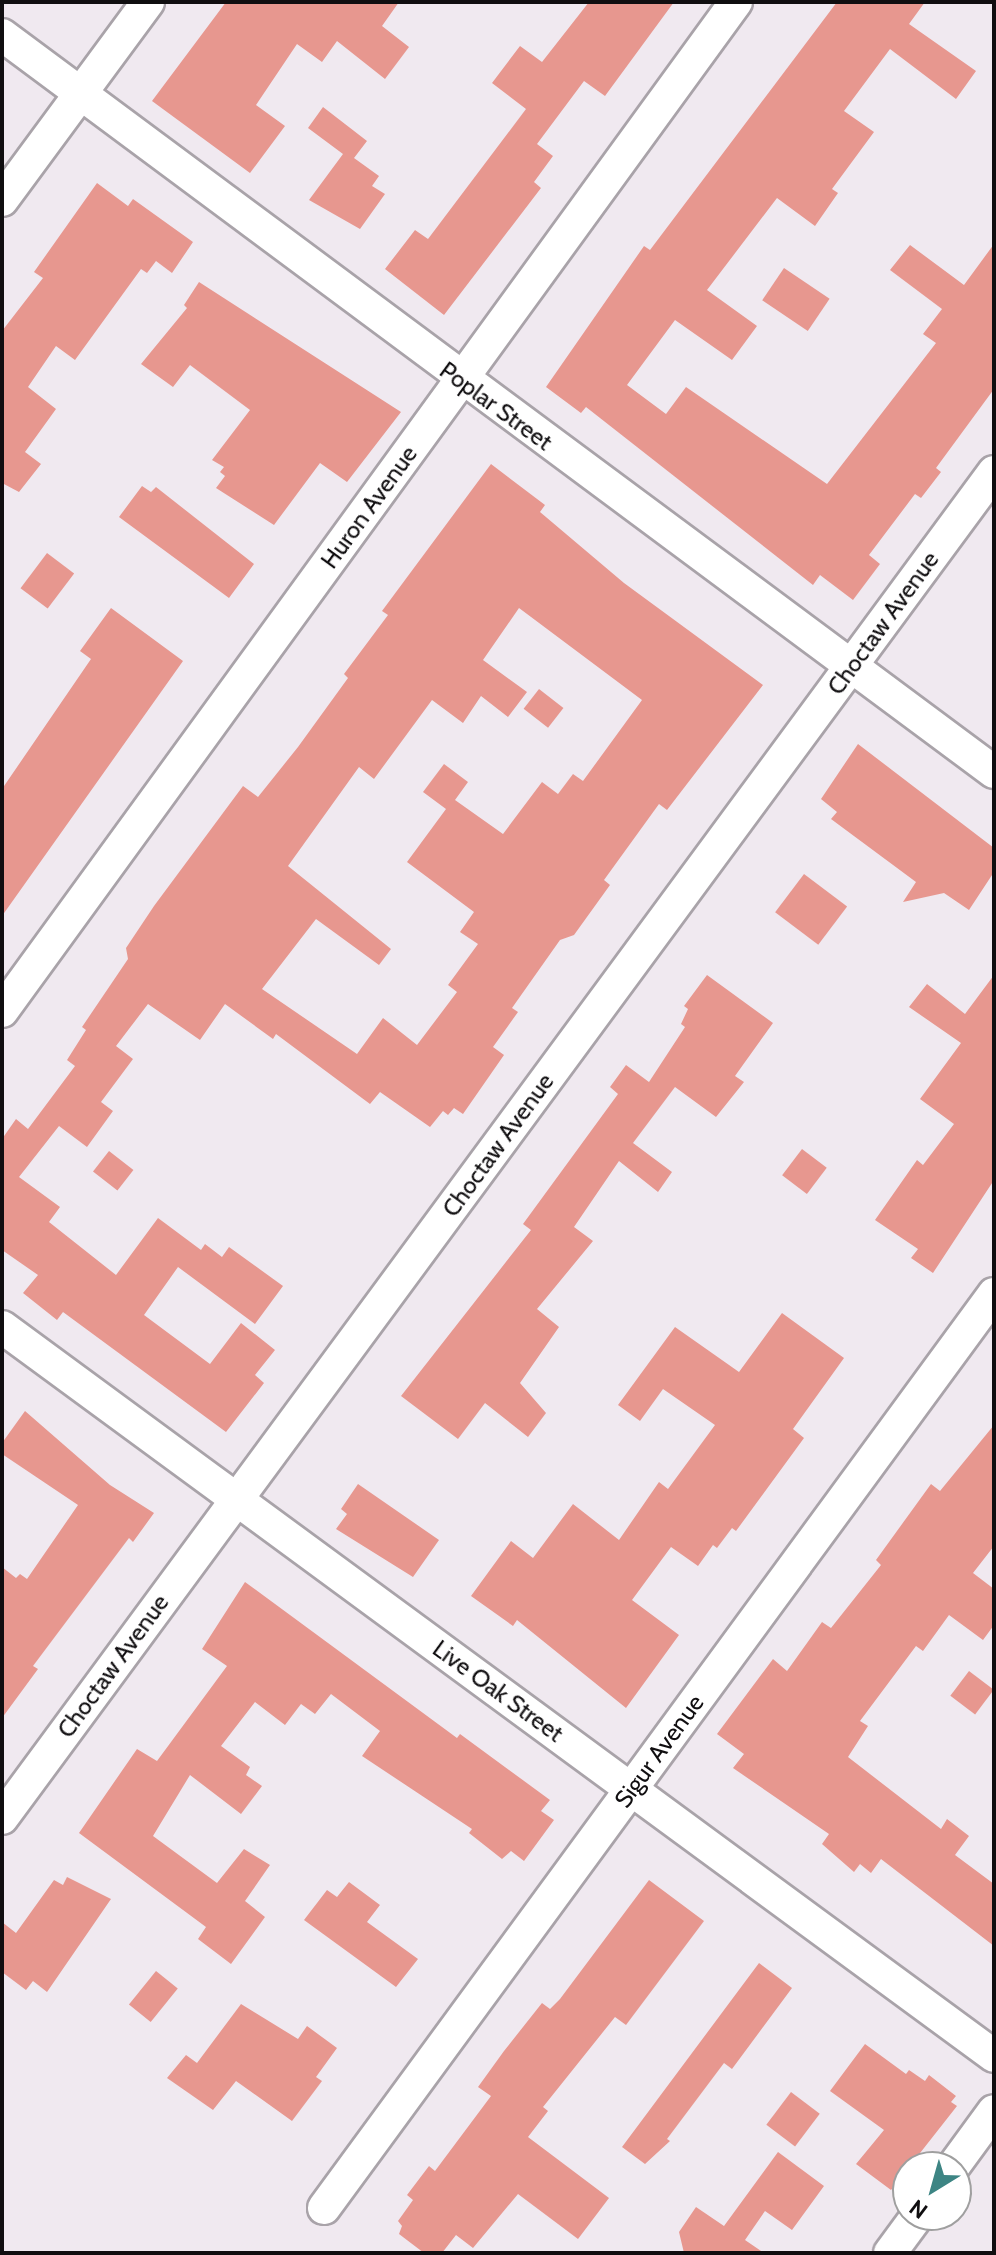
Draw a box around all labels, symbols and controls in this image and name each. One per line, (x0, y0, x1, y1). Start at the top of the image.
street label: Poplar Street (434, 356, 558, 456)
street label: Huron Avenue (315, 440, 423, 574)
street label: Choctaw Avenue (821, 546, 945, 700)
street label: Choctaw Avenue (436, 1068, 560, 1222)
street label: Choctaw Avenue (51, 1589, 175, 1743)
street label: Live Oak Street (427, 1634, 569, 1748)
street label: Sigur Avenue (608, 1689, 710, 1813)
north arrow (892, 2151, 972, 2231)
text: N (904, 2194, 933, 2224)

